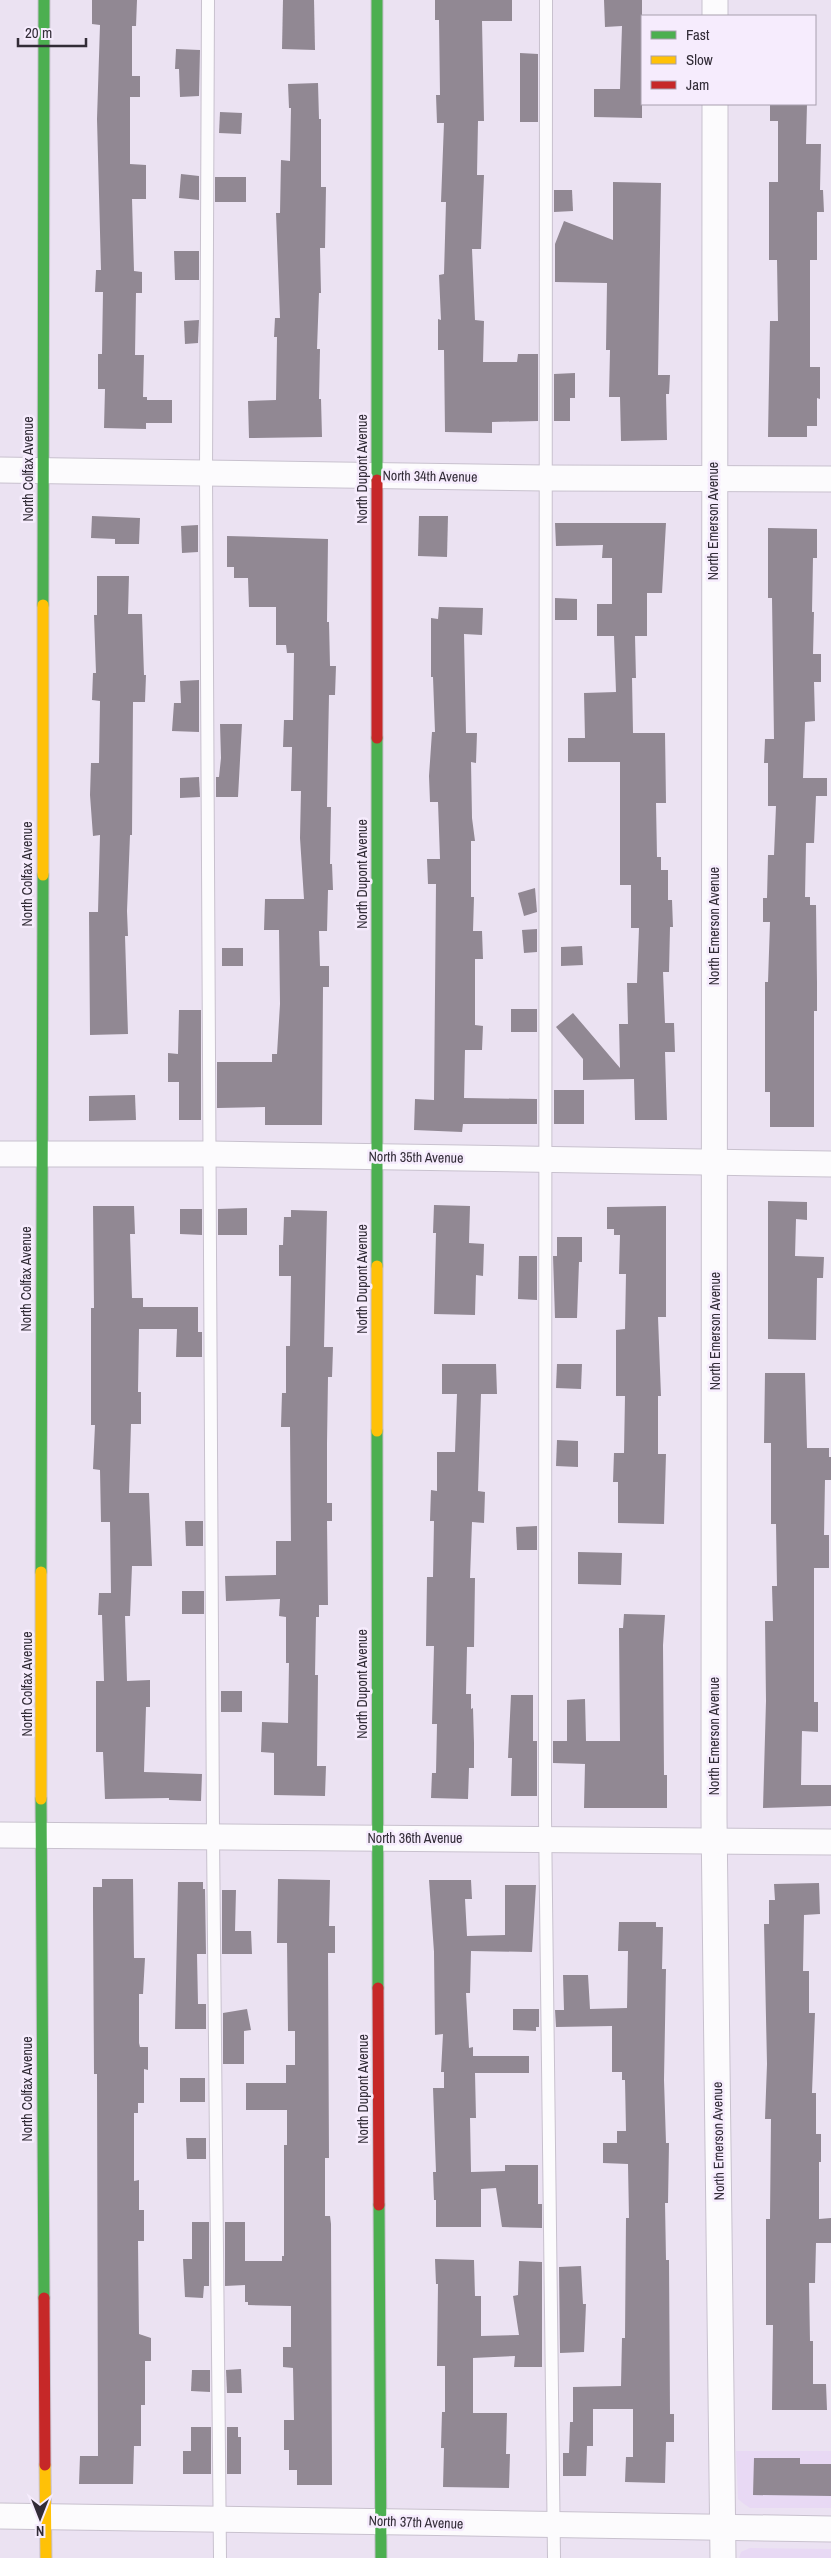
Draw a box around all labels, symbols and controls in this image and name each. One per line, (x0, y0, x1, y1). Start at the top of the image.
scale bar (18, 15, 85, 47)
legend (641, 15, 816, 105)
text: 20 m (25, 22, 52, 43)
text: Fast (686, 24, 710, 45)
text: Slow (686, 49, 713, 70)
text: Jam (686, 74, 709, 95)
street label: North Dupont Avenue (353, 414, 371, 524)
street label: North Colfax Avenue (19, 416, 37, 522)
street label: North Emerson Avenue (704, 462, 722, 580)
street label: North 34th Avenue (382, 466, 478, 486)
street label: North Dupont Avenue (353, 819, 371, 929)
street label: North Colfax Avenue (18, 821, 36, 927)
street label: North Emerson Avenue (705, 867, 723, 985)
street label: North 35th Avenue (368, 1147, 464, 1167)
street label: North Dupont Avenue (353, 1224, 371, 1334)
street label: North Colfax Avenue (17, 1226, 35, 1332)
street label: North Emerson Avenue (706, 1272, 724, 1390)
street label: North Dupont Avenue (353, 1629, 371, 1739)
street label: North Colfax Avenue (18, 1631, 36, 1737)
street label: North Emerson Avenue (705, 1677, 723, 1795)
street label: North 36th Avenue (368, 1829, 462, 1847)
street label: North Dupont Avenue (354, 2034, 372, 2144)
street label: North Colfax Avenue (18, 2036, 36, 2142)
street label: North Emerson Avenue (708, 2082, 728, 2200)
north arrow (15, 2493, 65, 2543)
street label: North 37th Avenue (368, 2511, 464, 2533)
text: N (36, 2522, 44, 2540)

